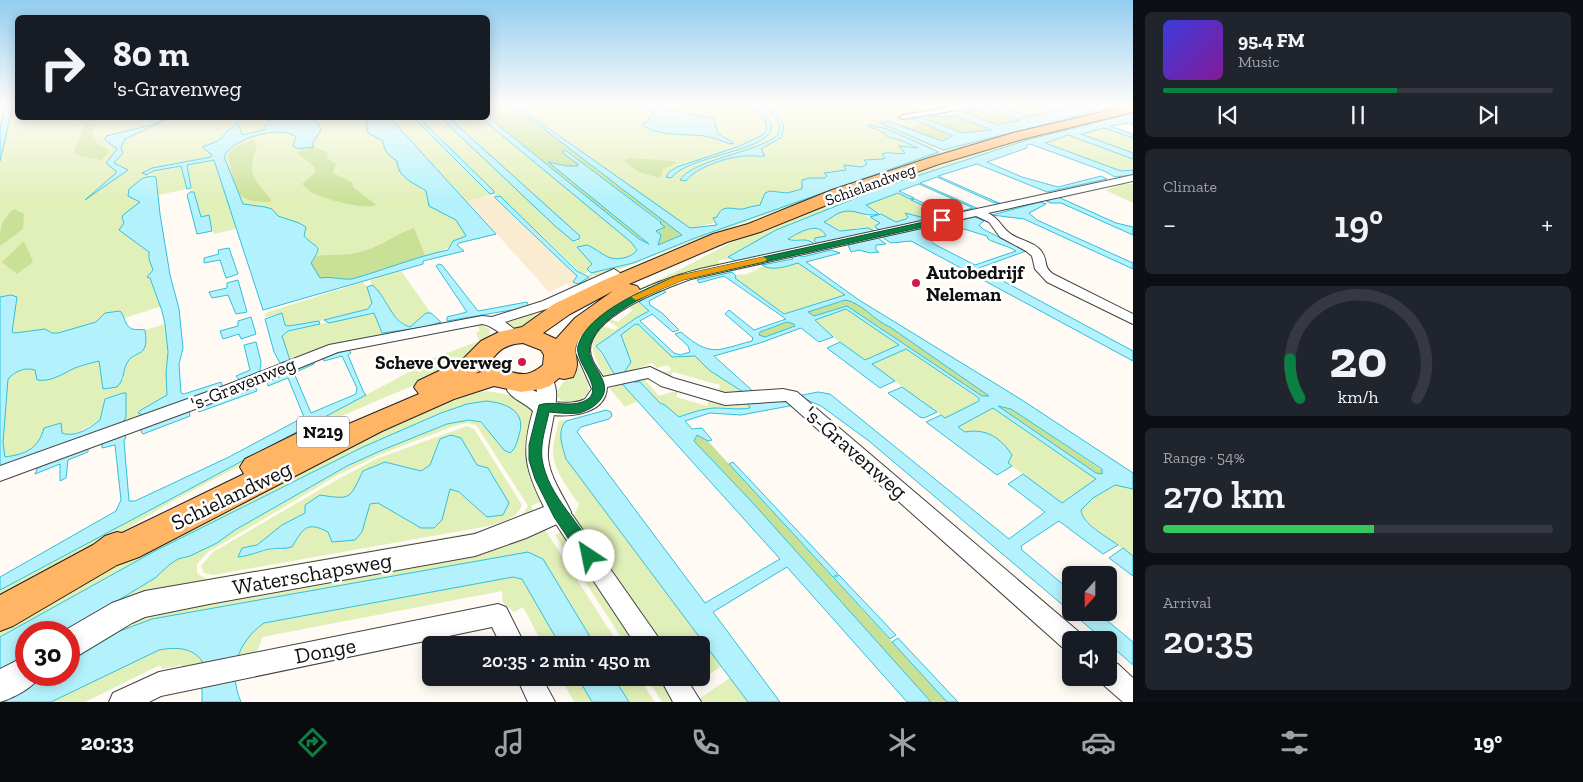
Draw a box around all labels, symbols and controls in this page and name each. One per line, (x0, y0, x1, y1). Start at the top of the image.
text: 95.4 FM (1238, 29, 1305, 52)
text: 80 m (113, 33, 189, 75)
icon: right (30, 35, 95, 100)
text: Music (1238, 52, 1280, 71)
text: 's-Gravenweg (113, 75, 241, 102)
icon: previous (1214, 101, 1242, 129)
icon: pause (1344, 101, 1372, 129)
icon: next (1474, 101, 1502, 129)
street label: Schielandweg (822, 159, 918, 210)
text: Climate (1163, 177, 1217, 196)
pin (921, 199, 963, 241)
text: 19° (1334, 201, 1383, 247)
icon: arrive (928, 206, 956, 234)
text: − (1163, 208, 1176, 241)
text: + (1541, 208, 1553, 241)
place label: Autobedrijf Neleman (926, 261, 1026, 306)
marker: Autobedrijf Neleman (910, 277, 922, 289)
text: 20 (1329, 328, 1387, 390)
place label: Scheve Overweg (375, 351, 512, 374)
street label: 's-Gravenweg (187, 352, 299, 415)
marker: Scheve Overweg (516, 356, 528, 368)
text: km/h (1338, 386, 1378, 408)
street label: 's-Gravenweg (798, 400, 913, 505)
road number: N219 (297, 417, 349, 448)
text: Range · 54% (1163, 448, 1245, 467)
street label: Schielandweg (167, 455, 296, 536)
text: 270 km (1163, 472, 1285, 518)
position arrow (562, 529, 614, 581)
street label: Waterschapsweg (230, 546, 394, 601)
north arrow (1062, 566, 1118, 621)
map controls (1062, 566, 1117, 686)
text: Arrival (1163, 593, 1211, 612)
text: 20:35 (1163, 617, 1253, 663)
speed limit sign: 30 (15, 621, 80, 686)
street label: Donge (292, 631, 358, 670)
button: sound (1062, 631, 1117, 686)
text: 20:35 · 2 min · 450 m (482, 649, 650, 672)
icon: directions (295, 725, 330, 760)
icon: music (492, 725, 527, 760)
icon: phone (688, 725, 723, 760)
icon: climate (885, 725, 920, 760)
icon: car (1081, 725, 1116, 760)
icon: filters (1277, 725, 1312, 760)
text: 20:33 (81, 729, 134, 756)
text: 19° (1474, 729, 1502, 756)

